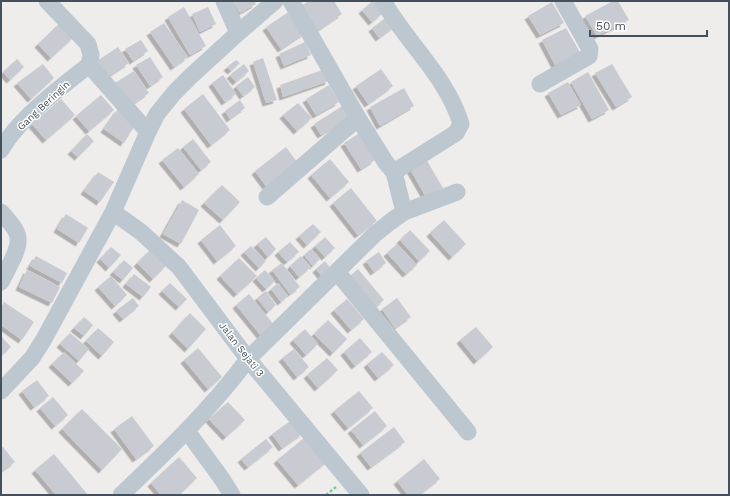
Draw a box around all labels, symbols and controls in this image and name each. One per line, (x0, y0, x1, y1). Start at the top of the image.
scale bar (590, 12, 707, 38)
text: 50 m (596, 19, 626, 33)
street label: Gang Beringin (15, 78, 72, 132)
street label: Jalan Sejati 3 (217, 320, 266, 379)

